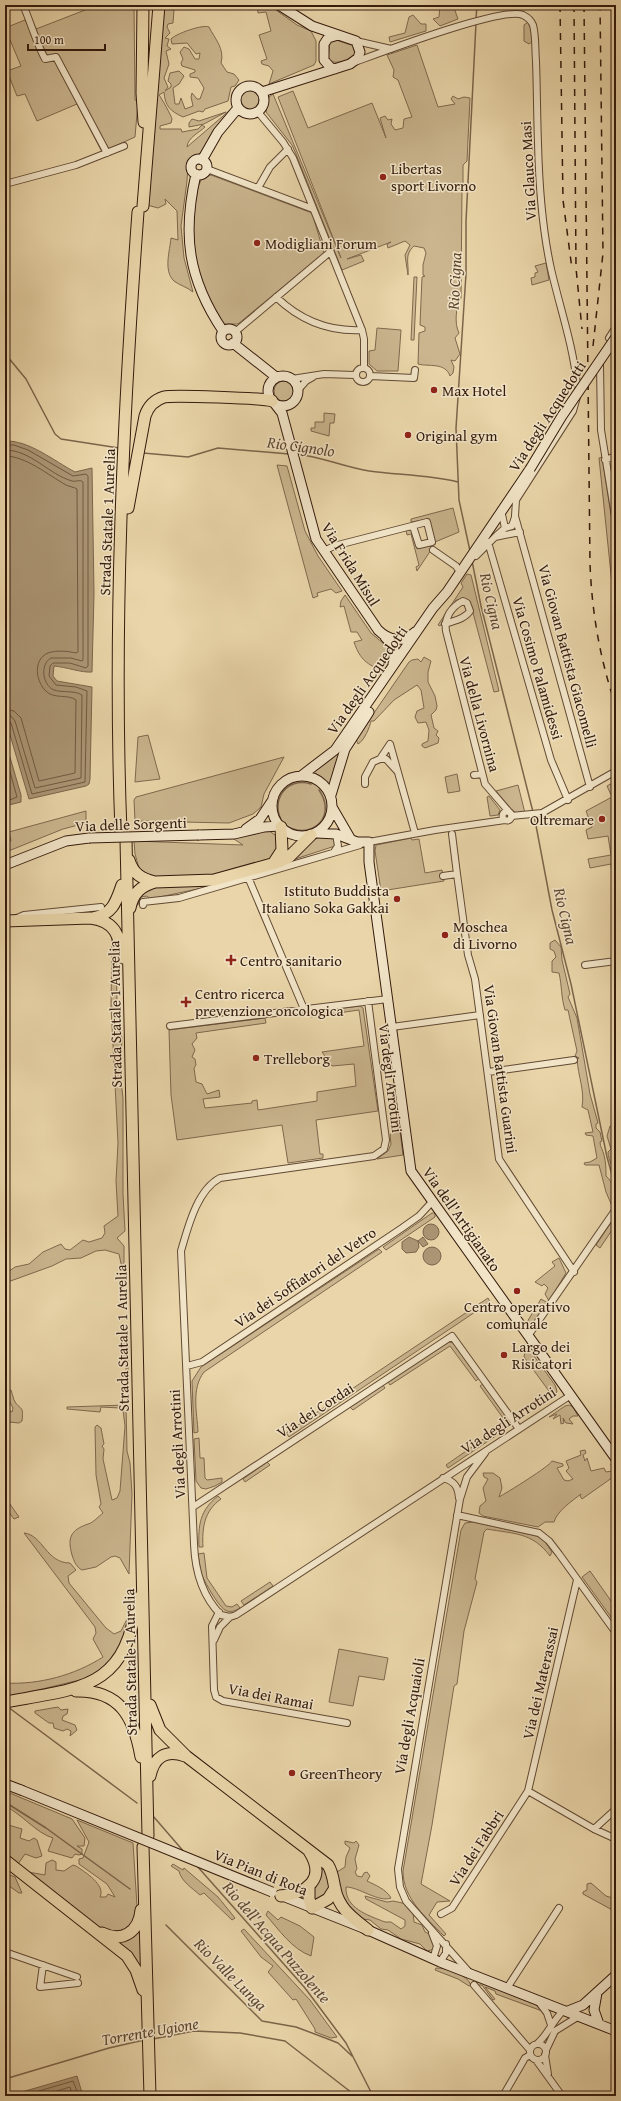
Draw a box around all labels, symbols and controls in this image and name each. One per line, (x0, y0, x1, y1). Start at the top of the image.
scale bar (28, 26, 105, 52)
text: 100 m (34, 31, 64, 48)
street label: Via Glauco Masi (515, 121, 541, 221)
place label: Libertas sport Livorno (391, 158, 476, 196)
marker: Libertas sport Livorno (378, 172, 388, 182)
place label: Modigliani Forum (265, 233, 378, 254)
marker: Modigliani Forum (252, 238, 262, 248)
water label: Rio Cigna (440, 251, 468, 311)
street label: Via degli Acquedotti (503, 357, 591, 475)
place label: Max Hotel (442, 380, 506, 401)
marker: Max Hotel (429, 385, 439, 395)
place label: Original gym (416, 425, 498, 446)
water label: Rio Cignolo (265, 429, 336, 463)
marker: Original gym (403, 430, 413, 440)
street label: Strada Statale 1 Aurelia (94, 448, 120, 596)
street label: Via Frida Misul (317, 518, 385, 610)
street label: Via Giovan Battista Giacomelli (533, 562, 603, 750)
water label: Rio Cigna (474, 569, 510, 632)
street label: Via Cosimo Palamidessi (508, 594, 568, 742)
street label: Via degli Acquedotti (322, 622, 412, 738)
street label: Via della Livornina (454, 654, 506, 774)
place label: Oltremare (530, 809, 594, 830)
street label: Via delle Sorgenti (75, 812, 187, 836)
marker: Oltremare (597, 814, 607, 824)
place label: Istituto Buddista Italiano Soka Gakkai (262, 880, 389, 918)
water label: Rio Cigna (548, 884, 584, 947)
marker: Istituto Buddista Italiano Soka Gakkai (392, 894, 402, 904)
place label: Moschea di Livorno (453, 916, 517, 954)
marker: Moschea di Livorno (440, 930, 450, 940)
street label: Strada Statale 1 Aurelia (103, 940, 127, 1088)
place label: Centro sanitario (240, 950, 342, 971)
marker: Centro sanitario (225, 954, 237, 966)
place label: Centro ricerca prevenzione oncologica (195, 983, 344, 1021)
street label: Via Giovan Battista Guarini (479, 983, 523, 1155)
marker: Centro ricerca prevenzione oncologica (180, 996, 192, 1008)
street label: Via degli Arrotini (374, 1022, 408, 1134)
place label: Trelleborg (264, 1048, 330, 1069)
marker: Trelleborg (251, 1053, 261, 1063)
street label: Via dell'Artigianato (418, 1162, 506, 1276)
street label: Via dei Soffiatori del Vetro (230, 1221, 380, 1332)
street label: Strada Statale 1 Aurelia (110, 1264, 134, 1412)
marker: Centro operativo comunale (512, 1286, 522, 1296)
place label: Centro operativo comunale (464, 1296, 570, 1334)
place label: Largo dei Risicatori (512, 1336, 572, 1374)
marker: Largo dei Risicatori (499, 1350, 509, 1360)
street label: Via dei Cordai (272, 1377, 358, 1443)
street label: Via degli Arrotini (456, 1381, 560, 1459)
street label: Via degli Arrotini (164, 1389, 190, 1499)
street label: Strada Statale 1 Aurelia (118, 1588, 142, 1736)
street label: Via dei Materassai (517, 1625, 563, 1741)
street label: Via degli Acquaioli (388, 1656, 430, 1776)
street label: Via dei Ramai (227, 1677, 315, 1715)
place label: GreenTheory (300, 1763, 383, 1784)
marker: GreenTheory (287, 1768, 297, 1778)
street label: Via dei Fabbri (444, 1806, 508, 1890)
street label: Via Pian di Rota (211, 1844, 311, 1900)
water label: Rio dell'Acqua Puzzolente (217, 1875, 337, 2009)
water label: Rio Valle Lunga (188, 1931, 273, 2016)
water label: Torrente Ugione (100, 2011, 201, 2051)

